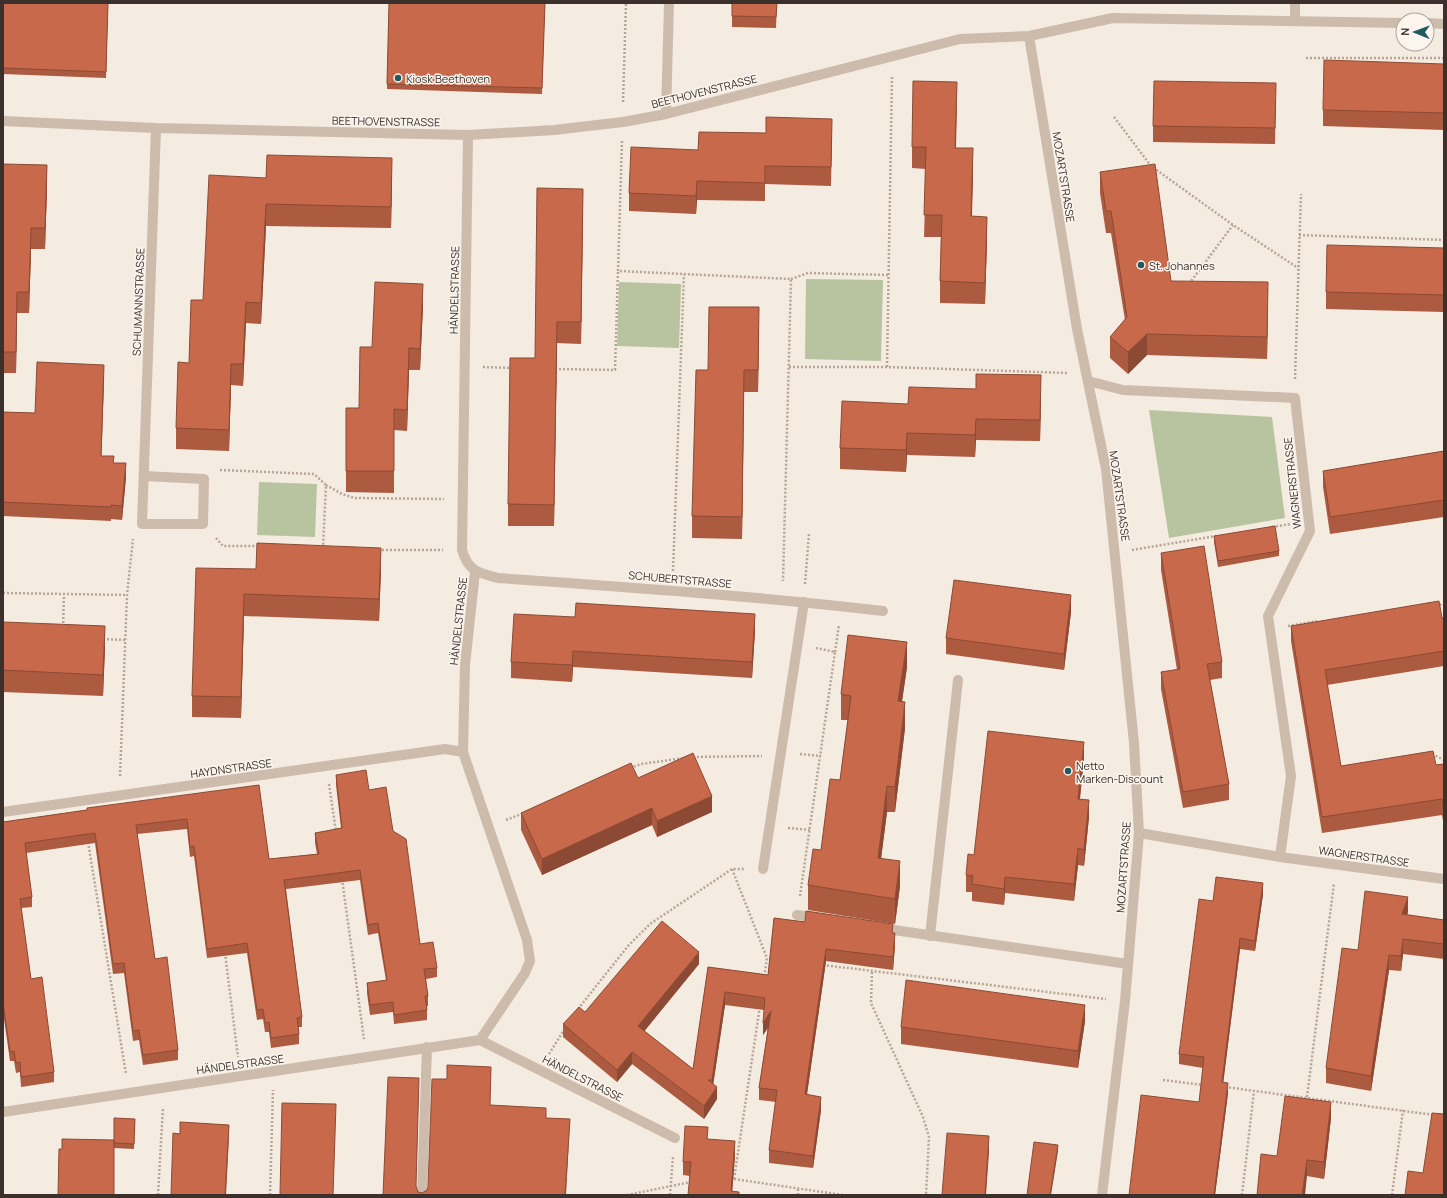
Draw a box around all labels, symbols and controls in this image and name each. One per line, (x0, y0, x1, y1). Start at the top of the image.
north arrow (1395, 12, 1435, 52)
text: N (1397, 28, 1412, 36)
place label: Kiosk Beethoven (406, 71, 490, 86)
street label: BEETHOVENSTRASSE (650, 71, 758, 111)
marker: Kiosk Beethoven (393, 73, 403, 83)
street label: BEETHOVENSTRASSE (332, 113, 440, 129)
street label: MOZARTSTRASSE (1049, 131, 1079, 223)
street label: HÄNDELSTRASSE (446, 246, 462, 334)
street label: SCHUMANNSTRASSE (129, 248, 147, 356)
place label: St. Johannes (1149, 258, 1215, 273)
marker: St. Johannes (1136, 260, 1146, 270)
street label: WAGNERSTRASSE (1280, 437, 1304, 529)
street label: MOZARTSTRASSE (1106, 450, 1134, 542)
street label: SCHUBERTSTRASSE (628, 567, 732, 591)
street label: HÄNDELSTRASSE (446, 576, 470, 666)
street label: HAYDNSTRASSE (189, 755, 273, 781)
place label: Netto Marken-Discount (1076, 758, 1164, 786)
marker: Netto Marken-Discount (1063, 766, 1073, 776)
street label: MOZARTSTRASSE (1112, 821, 1134, 913)
street label: WAGNERSTRASSE (1318, 842, 1410, 870)
street label: HÄNDELSTRASSE (195, 1050, 285, 1078)
street label: HÄNDELSTRASSE (540, 1051, 626, 1105)

